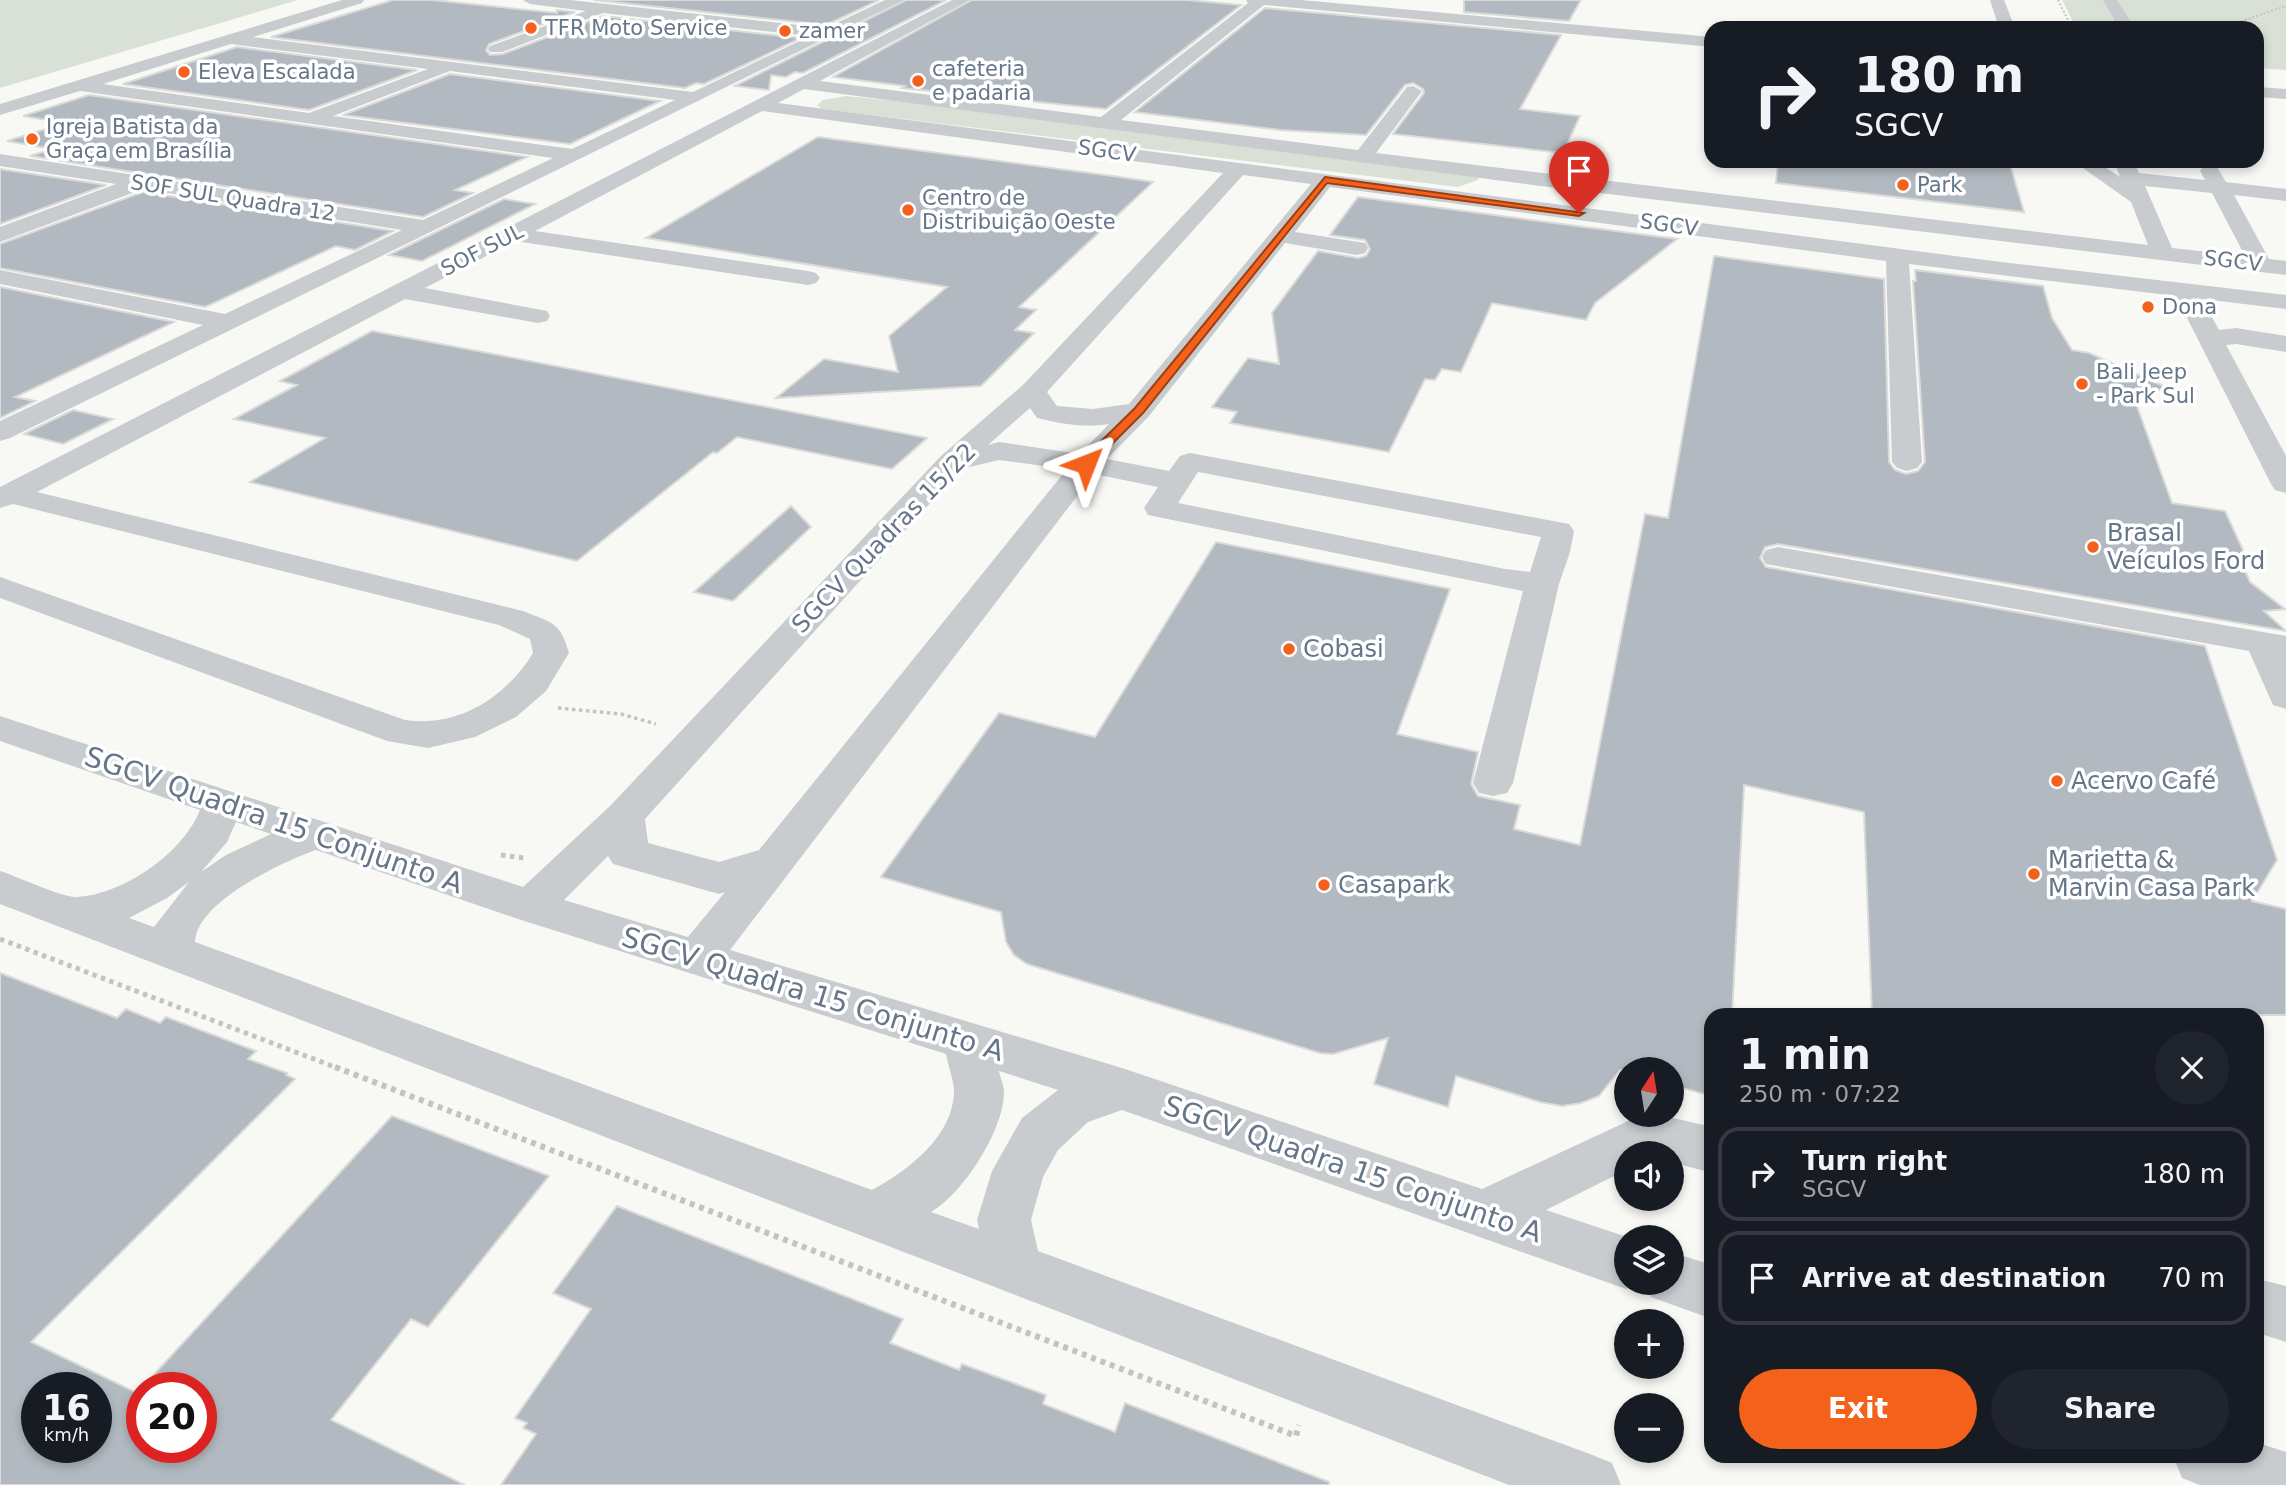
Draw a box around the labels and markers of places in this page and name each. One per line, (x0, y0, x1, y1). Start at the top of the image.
place label: TFR Moto Service (544, 16, 728, 40)
place label: zamer (799, 19, 865, 43)
marker: TFR Moto Service (523, 20, 539, 36)
marker: zamer (777, 23, 793, 39)
place label: cafeteria e padaria (932, 57, 1031, 105)
place label: Eleva Escalada (198, 60, 356, 84)
marker: Eleva Escalada (176, 64, 192, 80)
marker: cafeteria e padaria (910, 73, 926, 89)
place label: Igreja Batista da Graça em Brasília (46, 115, 232, 163)
marker: Igreja Batista da Graça em Brasília (24, 131, 40, 147)
pin (1549, 141, 1609, 213)
place label: Park (1917, 173, 1963, 197)
marker: Park (1895, 177, 1911, 193)
place label: Centro de Distribuição Oeste (922, 186, 1116, 234)
marker: Centro de Distribuição Oeste (900, 202, 916, 218)
place label: Dona (2162, 295, 2217, 319)
marker: Dona (2140, 299, 2156, 315)
place label: Bali Jeep - Park Sul (2096, 360, 2195, 408)
marker: Bali Jeep - Park Sul (2074, 376, 2090, 392)
place label: Brasal Veículos Ford (2107, 519, 2265, 575)
marker: Brasal Veículos Ford (2085, 539, 2101, 555)
place label: Cobasi (1303, 635, 1384, 663)
marker: Cobasi (1281, 641, 1297, 657)
place label: Acervo Café (2071, 767, 2216, 795)
marker: Acervo Café (2049, 773, 2065, 789)
place label: Marietta & Marvin Casa Park (2048, 846, 2255, 902)
marker: Marietta & Marvin Casa Park (2026, 866, 2042, 882)
place label: Casapark (1338, 871, 1450, 899)
marker: Casapark (1316, 877, 1332, 893)

